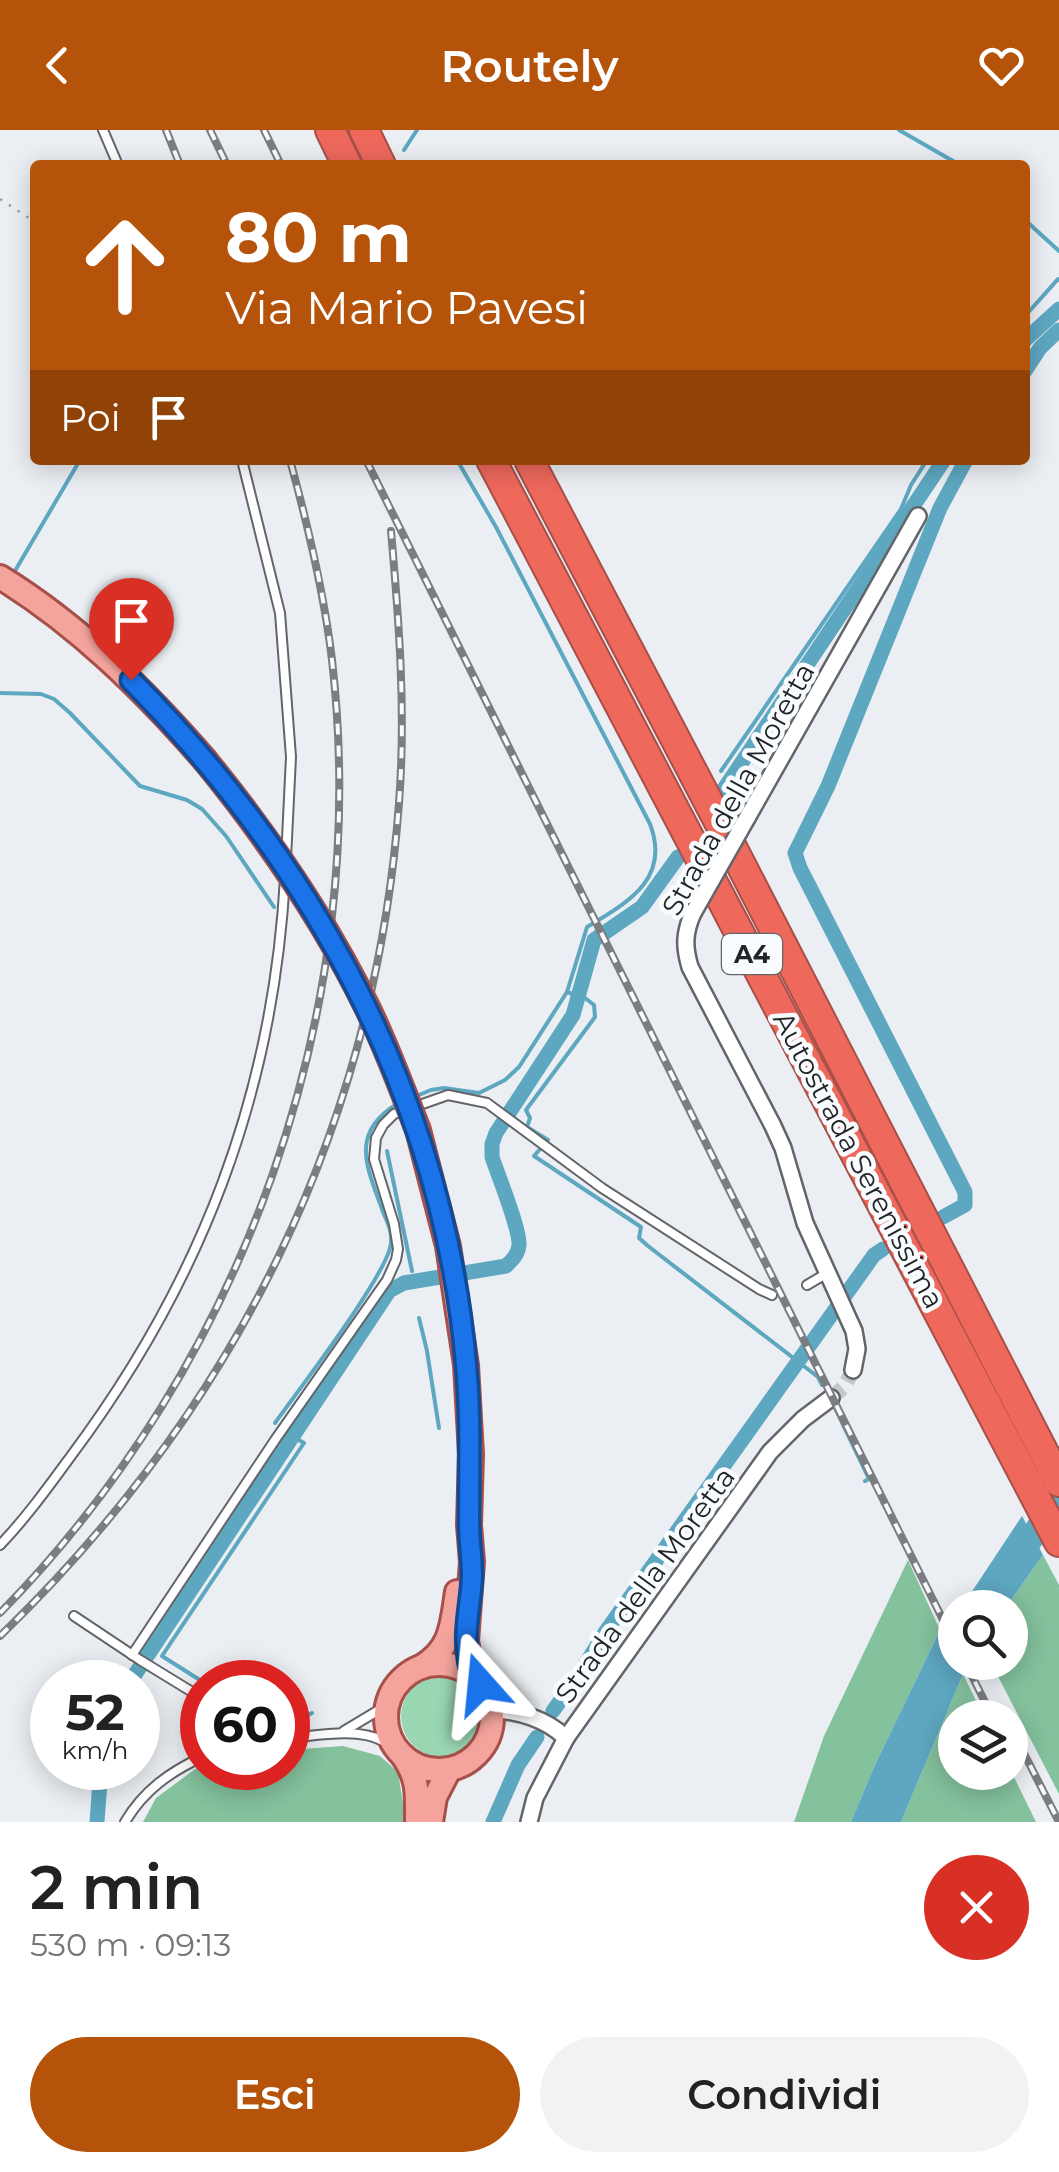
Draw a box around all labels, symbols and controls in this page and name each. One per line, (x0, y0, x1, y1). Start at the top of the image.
icon: back (30, 38, 85, 93)
text: Routely (441, 38, 618, 93)
icon: heart (974, 38, 1029, 93)
text: 80 m (225, 194, 412, 280)
icon: ahead (60, 200, 190, 330)
text: Via Mario Pavesi (225, 280, 588, 335)
icon: arrive (141, 390, 196, 445)
text: Poi (60, 394, 121, 441)
pin (89, 578, 174, 681)
icon: arrive (104, 593, 159, 648)
street label: Strada della Moretta (654, 657, 822, 921)
road number: A4 (722, 934, 782, 974)
street label: Autostrada Serenissima (766, 1006, 952, 1314)
street label: Strada della Moretta (548, 1460, 742, 1710)
map controls (938, 1590, 1028, 1790)
button: search (938, 1590, 1028, 1680)
position arrow (429, 1632, 533, 1736)
speed limit sign: 60 (180, 1660, 310, 1790)
text: 52 (66, 1682, 125, 1743)
button: layers (938, 1700, 1028, 1790)
text: km/h (62, 1735, 128, 1765)
text: 2 min (30, 1851, 203, 1924)
button: close (924, 1855, 1029, 1960)
text: 530 m · 09:13 (30, 1925, 231, 1964)
button: Esci (30, 2037, 520, 2152)
button: Condividi (540, 2037, 1029, 2152)

